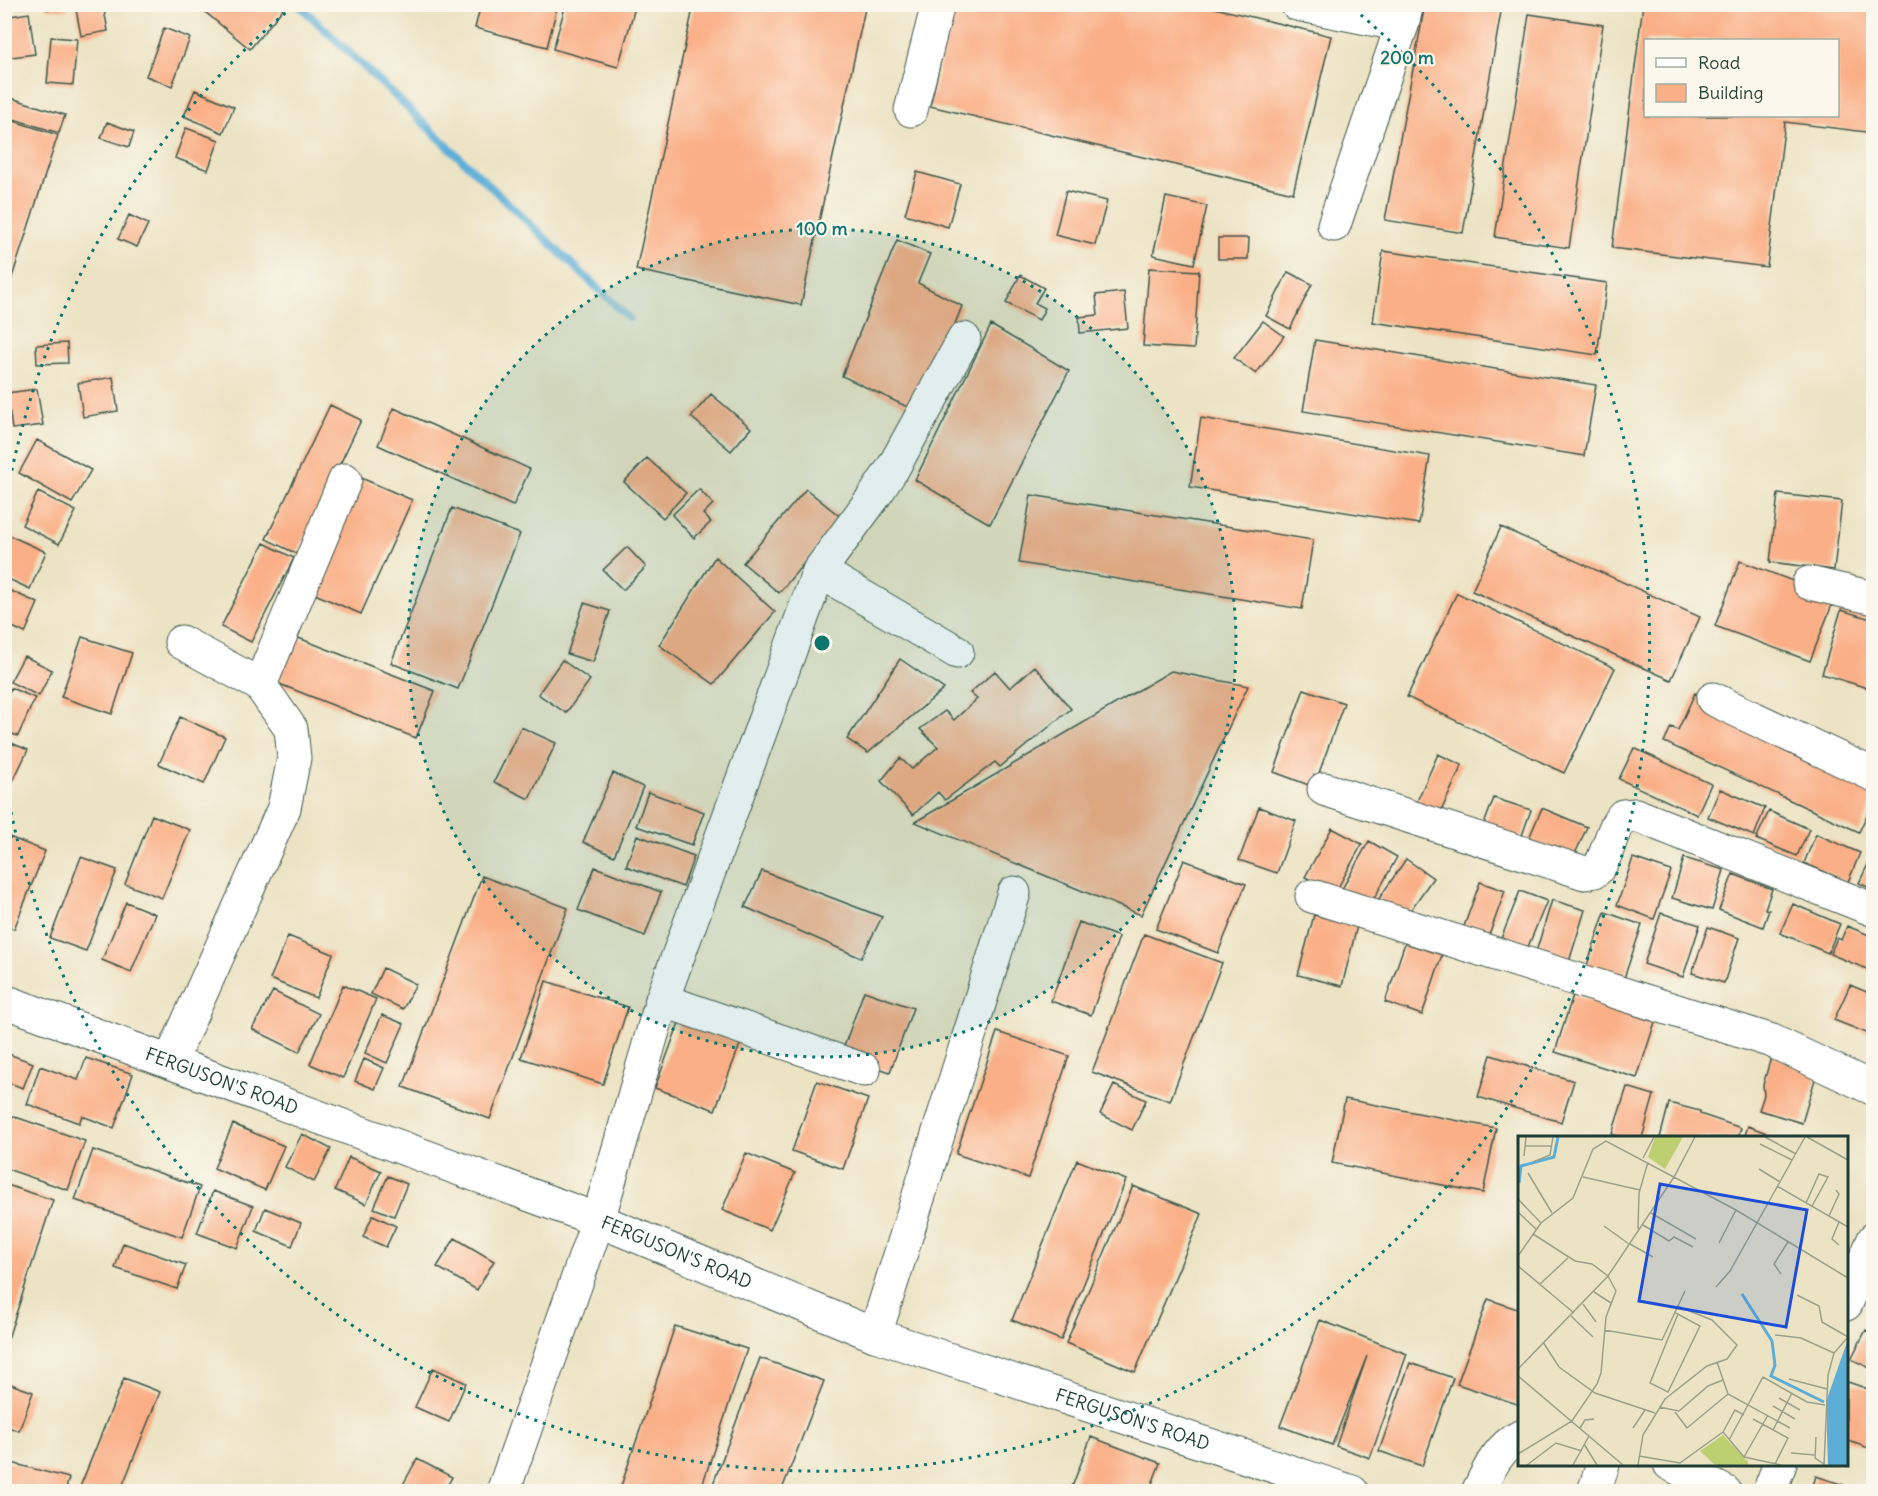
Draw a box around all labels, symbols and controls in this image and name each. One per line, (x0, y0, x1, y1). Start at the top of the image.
legend (1644, 39, 1839, 117)
text: 200 m (1380, 46, 1434, 69)
text: Road (1698, 51, 1741, 74)
text: Building (1698, 81, 1763, 104)
text: 100 m (797, 217, 848, 240)
centre of rings (812, 633, 832, 653)
street label: FERGUSON'S ROAD (142, 1042, 301, 1119)
inset map (1518, 1136, 1848, 1466)
street label: FERGUSON'S ROAD (598, 1211, 755, 1294)
street label: FERGUSON'S ROAD (1052, 1383, 1213, 1455)

